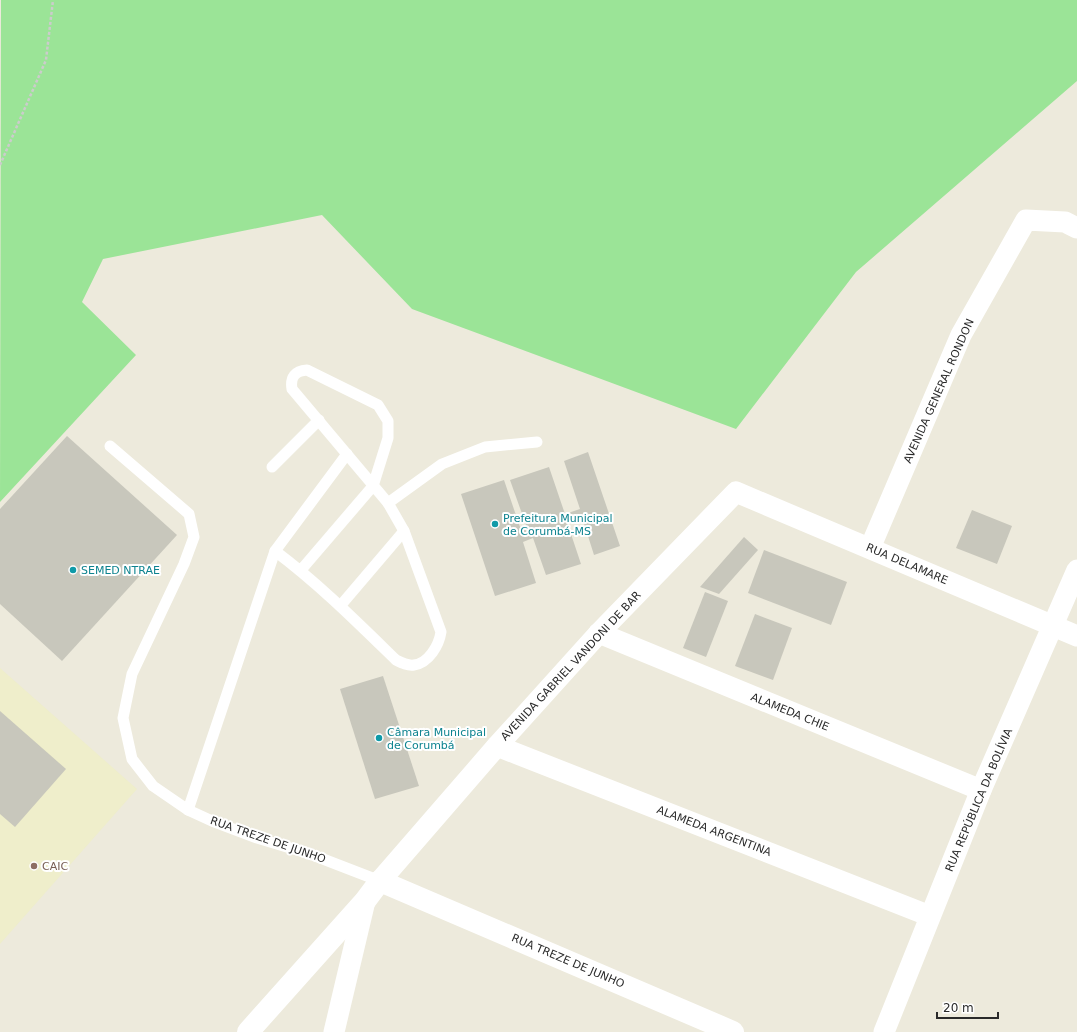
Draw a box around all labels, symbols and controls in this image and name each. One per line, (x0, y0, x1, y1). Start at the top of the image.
street label: AVENIDA GENERAL RONDON (901, 317, 977, 465)
place label: Prefeitura Municipal de Corumbá-MS (503, 512, 613, 538)
marker: Prefeitura Municipal de Corumbá-MS (490, 519, 500, 529)
street label: RUA DELAMARE (864, 541, 950, 587)
place label: SEMED NTRAE (81, 564, 160, 577)
marker: SEMED NTRAE (68, 565, 78, 575)
street label: AVENIDA GABRIEL VANDONI DE BAR (498, 588, 644, 743)
street label: ALAMEDA CHIE (749, 690, 831, 734)
place label: Câmara Municipal de Corumbá (387, 726, 486, 752)
street label: RUA REPÚBLICA DA BOLÍVIA (943, 726, 1015, 874)
marker: Câmara Municipal de Corumbá (374, 733, 384, 743)
street label: ALAMEDA ARGENTINA (655, 803, 774, 859)
street label: RUA TREZE DE JUNHO (208, 814, 328, 866)
place label: CAIC (42, 860, 68, 873)
marker: CAIC (29, 861, 39, 871)
street label: RUA TREZE DE JUNHO (510, 931, 627, 991)
scale bar (937, 994, 998, 1020)
text: 20 m (943, 1001, 974, 1015)

